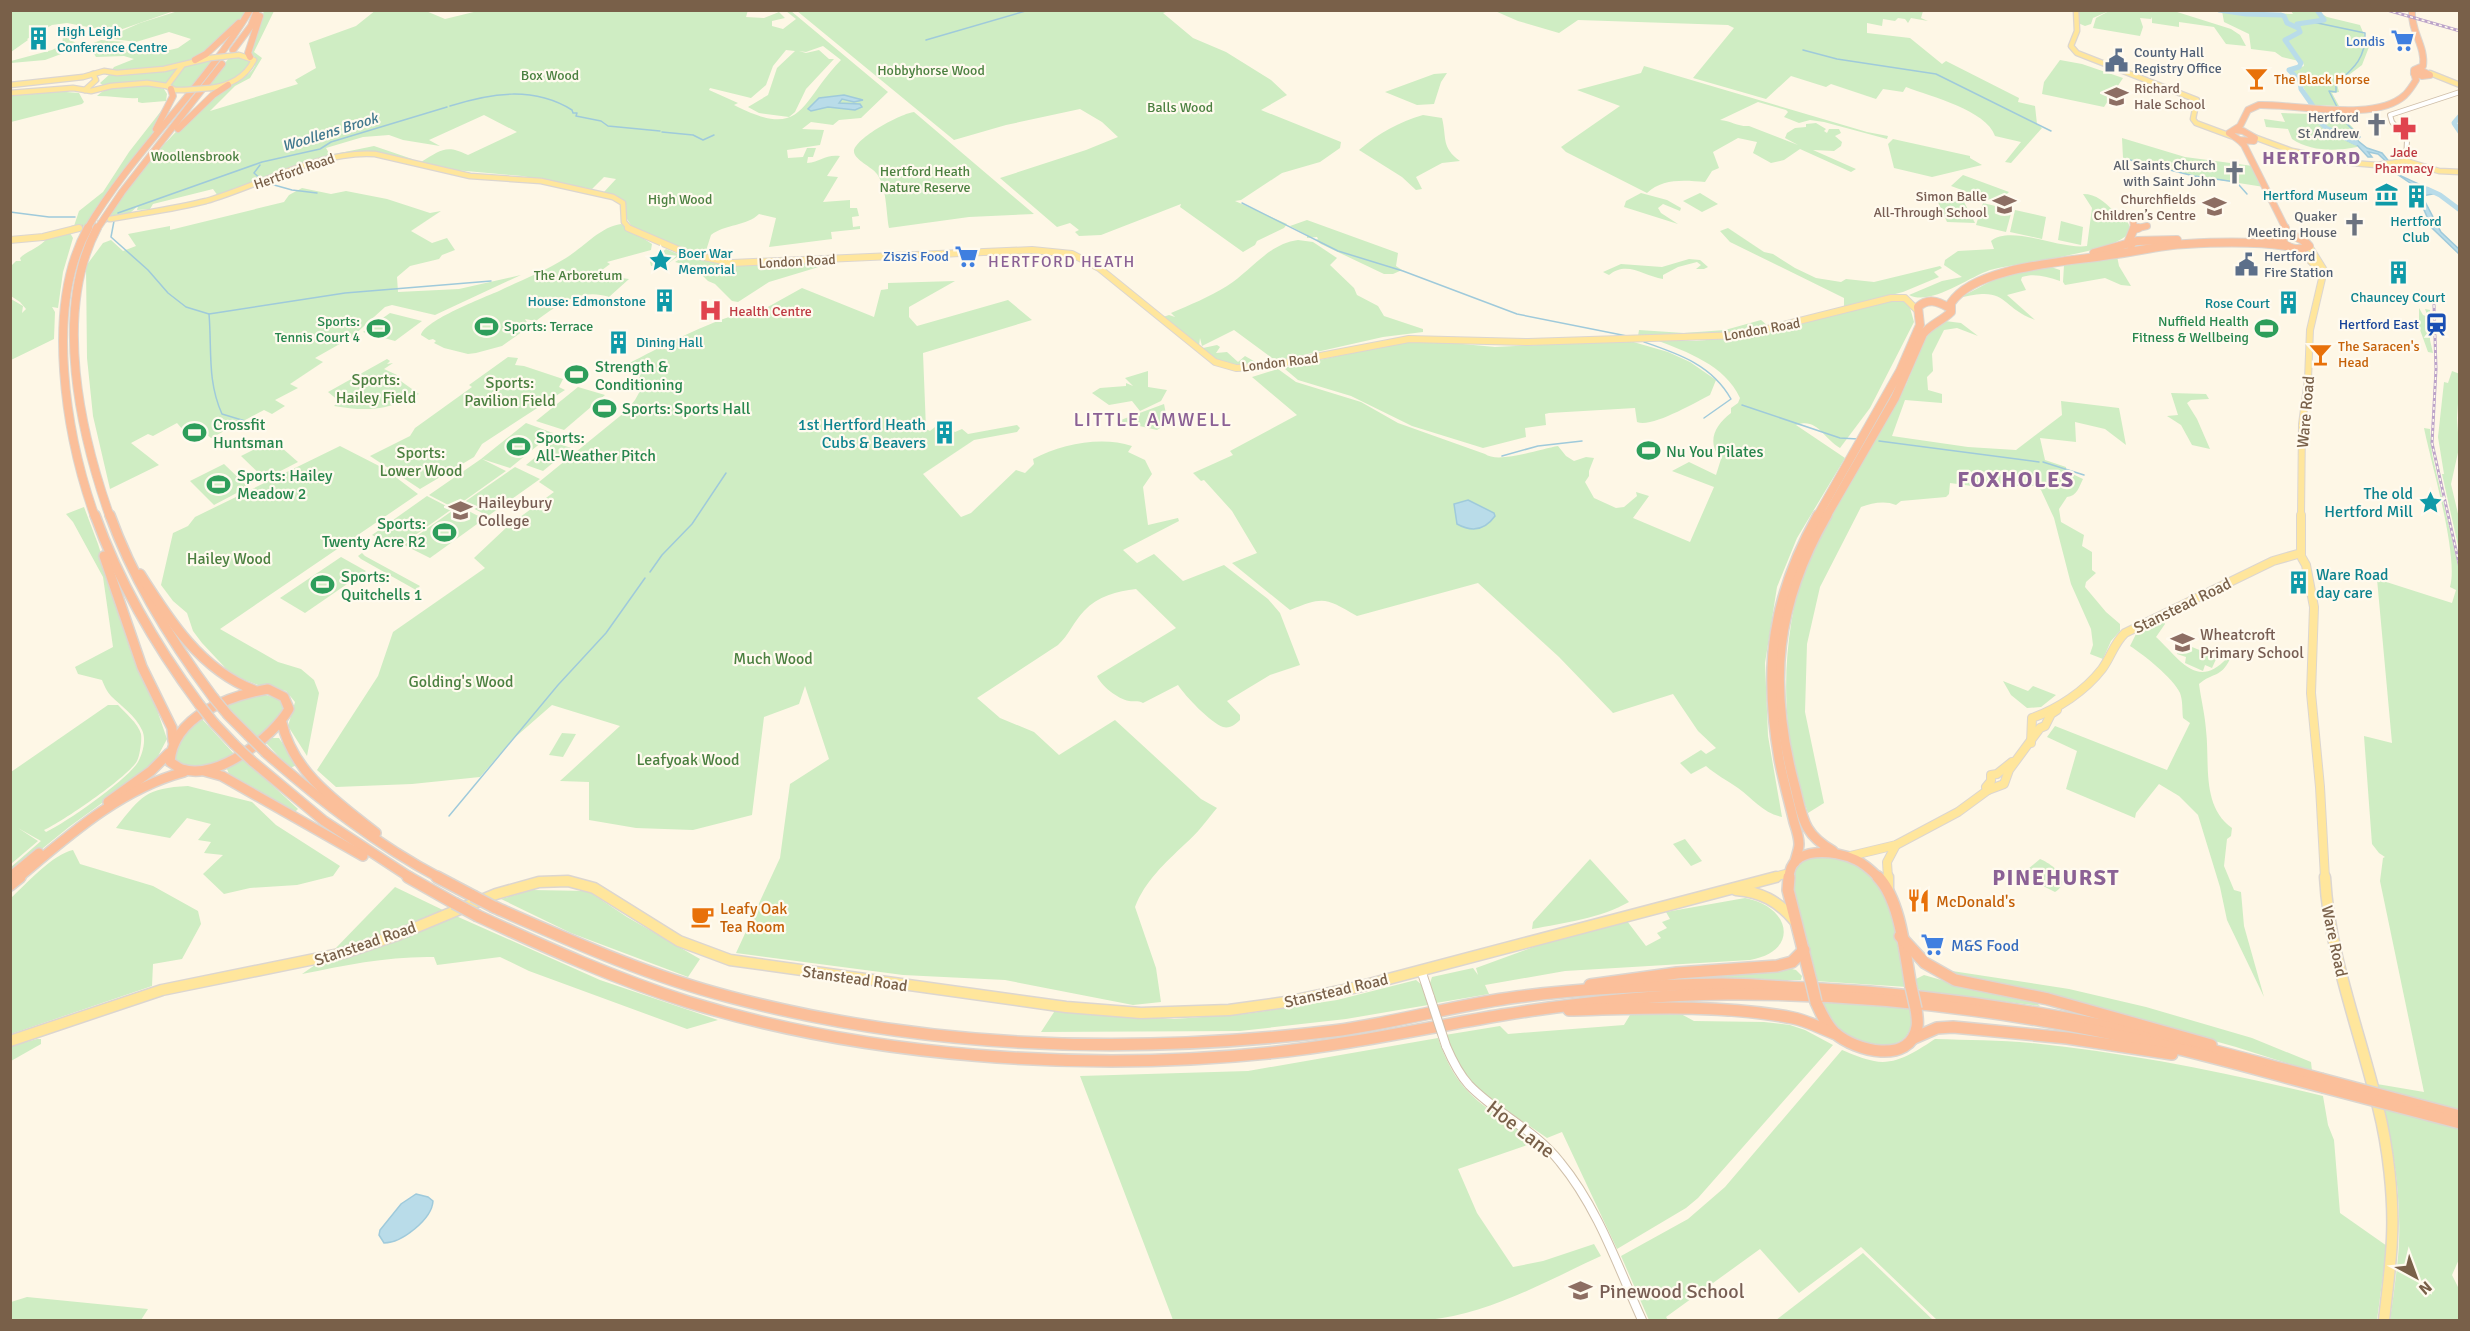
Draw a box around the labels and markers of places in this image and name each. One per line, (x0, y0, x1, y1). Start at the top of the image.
place label: High Leigh Conference Centre (57, 23, 168, 56)
building icon: High Leigh Conference Centre (26, 26, 52, 52)
supermarket icon: Londis (2390, 28, 2416, 54)
place label: Londis (2346, 33, 2385, 50)
place label: County Hall Registry Office (2134, 44, 2222, 77)
public building icon: County Hall Registry Office (2103, 47, 2129, 73)
bar icon: The Black Horse (2243, 66, 2269, 92)
place label: The Black Horse (2274, 71, 2370, 88)
place label: Richard Hale School (2134, 80, 2205, 113)
school or university icon: Richard Hale School (2103, 83, 2129, 109)
place label: Hertford St Andrew (2298, 109, 2359, 142)
church icon: Hertford St Andrew (2364, 112, 2390, 138)
pharmacy icon: Jade Pharmacy (2391, 115, 2417, 141)
place label: Jade Pharmacy (2374, 144, 2434, 177)
place label: All Saints Church with Saint John (2113, 157, 2216, 190)
church icon: All Saints Church with Saint John (2221, 160, 2247, 186)
museum icon: Hertford Museum (2373, 182, 2399, 208)
building icon: Hertford Club (2403, 184, 2429, 210)
place label: Hertford Museum (2263, 187, 2368, 204)
place label: Simon Balle All-Through School (1873, 188, 1987, 221)
school or university icon: Simon Balle All-Through School (1992, 191, 2018, 217)
place label: Churchfields Children’s Centre (2094, 191, 2196, 224)
school or university icon: Churchfields Children’s Centre (2201, 194, 2227, 220)
place label: Quaker Meeting House (2247, 208, 2338, 241)
church icon: Quaker Meeting House (2342, 211, 2368, 237)
place label: Hertford Club (2390, 213, 2442, 246)
supermarket icon: Ziszis Food (954, 243, 980, 269)
place label: Boer War Memorial (678, 245, 735, 278)
place icon: Boer War Memorial (647, 248, 673, 274)
place label: Ziszis Food (883, 248, 949, 265)
place label: Hertford Fire Station (2264, 248, 2333, 281)
public building icon: Hertford Fire Station (2233, 251, 2259, 277)
building icon: Chauncey Court (2385, 260, 2411, 286)
building icon: House: Edmonstone (651, 288, 677, 314)
place label: Chauncey Court (2350, 289, 2446, 306)
building icon: Rose Court (2275, 290, 2301, 316)
place label: House: Edmonstone (528, 293, 646, 310)
place label: Rose Court (2205, 295, 2270, 312)
hospital icon: Health Centre (698, 298, 724, 324)
place label: Health Centre (729, 303, 812, 320)
station icon: Hertford East (2424, 311, 2450, 337)
place label: Sports: Tennis Court 4 (275, 313, 360, 346)
sports icon: Sports: Terrace (473, 313, 499, 339)
place label: Nuffield Health Fitness & Wellbeing (2132, 313, 2249, 346)
sports icon: Sports: Tennis Court 4 (365, 316, 391, 342)
sports icon: Nuffield Health Fitness & Wellbeing (2254, 316, 2280, 342)
place label: Hertford East (2339, 316, 2419, 333)
place label: Sports: Terrace (504, 318, 593, 335)
building icon: Dining Hall (605, 329, 631, 355)
place label: Dining Hall (636, 334, 703, 351)
place label: The Saracen's Head (2338, 338, 2420, 371)
bar icon: The Saracen's Head (2307, 341, 2333, 367)
place label: Strength & Conditioning (595, 357, 683, 395)
sports icon: Strength & Conditioning (564, 362, 590, 388)
sports icon: Sports: Sports Hall (591, 395, 617, 421)
place label: Sports: Sports Hall (622, 399, 751, 419)
place label: Crossfit Huntsman (213, 415, 283, 453)
place label: 1st Hertford Heath Cubs & Beavers (798, 415, 926, 453)
sports icon: Crossfit Huntsman (182, 420, 208, 446)
building icon: 1st Hertford Heath Cubs & Beavers (931, 420, 957, 446)
place label: Sports: All-Weather Pitch (536, 428, 656, 466)
sports icon: Sports: All-Weather Pitch (505, 433, 531, 459)
sports icon: Nu You Pilates (1635, 438, 1661, 464)
place label: Nu You Pilates (1666, 442, 1763, 462)
place label: Sports: Hailey Meadow 2 (237, 466, 333, 504)
sports icon: Sports: Hailey Meadow 2 (206, 471, 232, 497)
place label: The old Hertford Mill (2324, 484, 2413, 522)
place icon: The old Hertford Mill (2418, 489, 2444, 515)
place label: Haileybury College (478, 493, 553, 531)
school or university icon: Haileybury College (447, 498, 473, 524)
place label: Sports: Twenty Acre R2 (322, 514, 426, 552)
sports icon: Sports: Twenty Acre R2 (431, 519, 457, 545)
place label: Ware Road day care (2316, 565, 2388, 603)
place label: Sports: Quitchells 1 (341, 567, 422, 605)
building icon: Ware Road day care (2285, 570, 2311, 596)
sports icon: Sports: Quitchells 1 (310, 572, 336, 598)
place label: Wheatcroft Primary School (2200, 625, 2304, 663)
school or university icon: Wheatcroft Primary School (2169, 630, 2195, 656)
restaurant icon: McDonald's (1905, 888, 1931, 914)
place label: McDonald's (1936, 892, 2015, 912)
place label: Leafy Oak Tea Room (720, 899, 787, 937)
cafe icon: Leafy Oak Tea Room (689, 904, 715, 930)
supermarket icon: M&S Food (1920, 932, 1946, 958)
place label: M&S Food (1951, 936, 2019, 956)
school or university icon: Pinewood School (1568, 1278, 1594, 1304)
place label: Pinewood School (1599, 1279, 1745, 1304)

